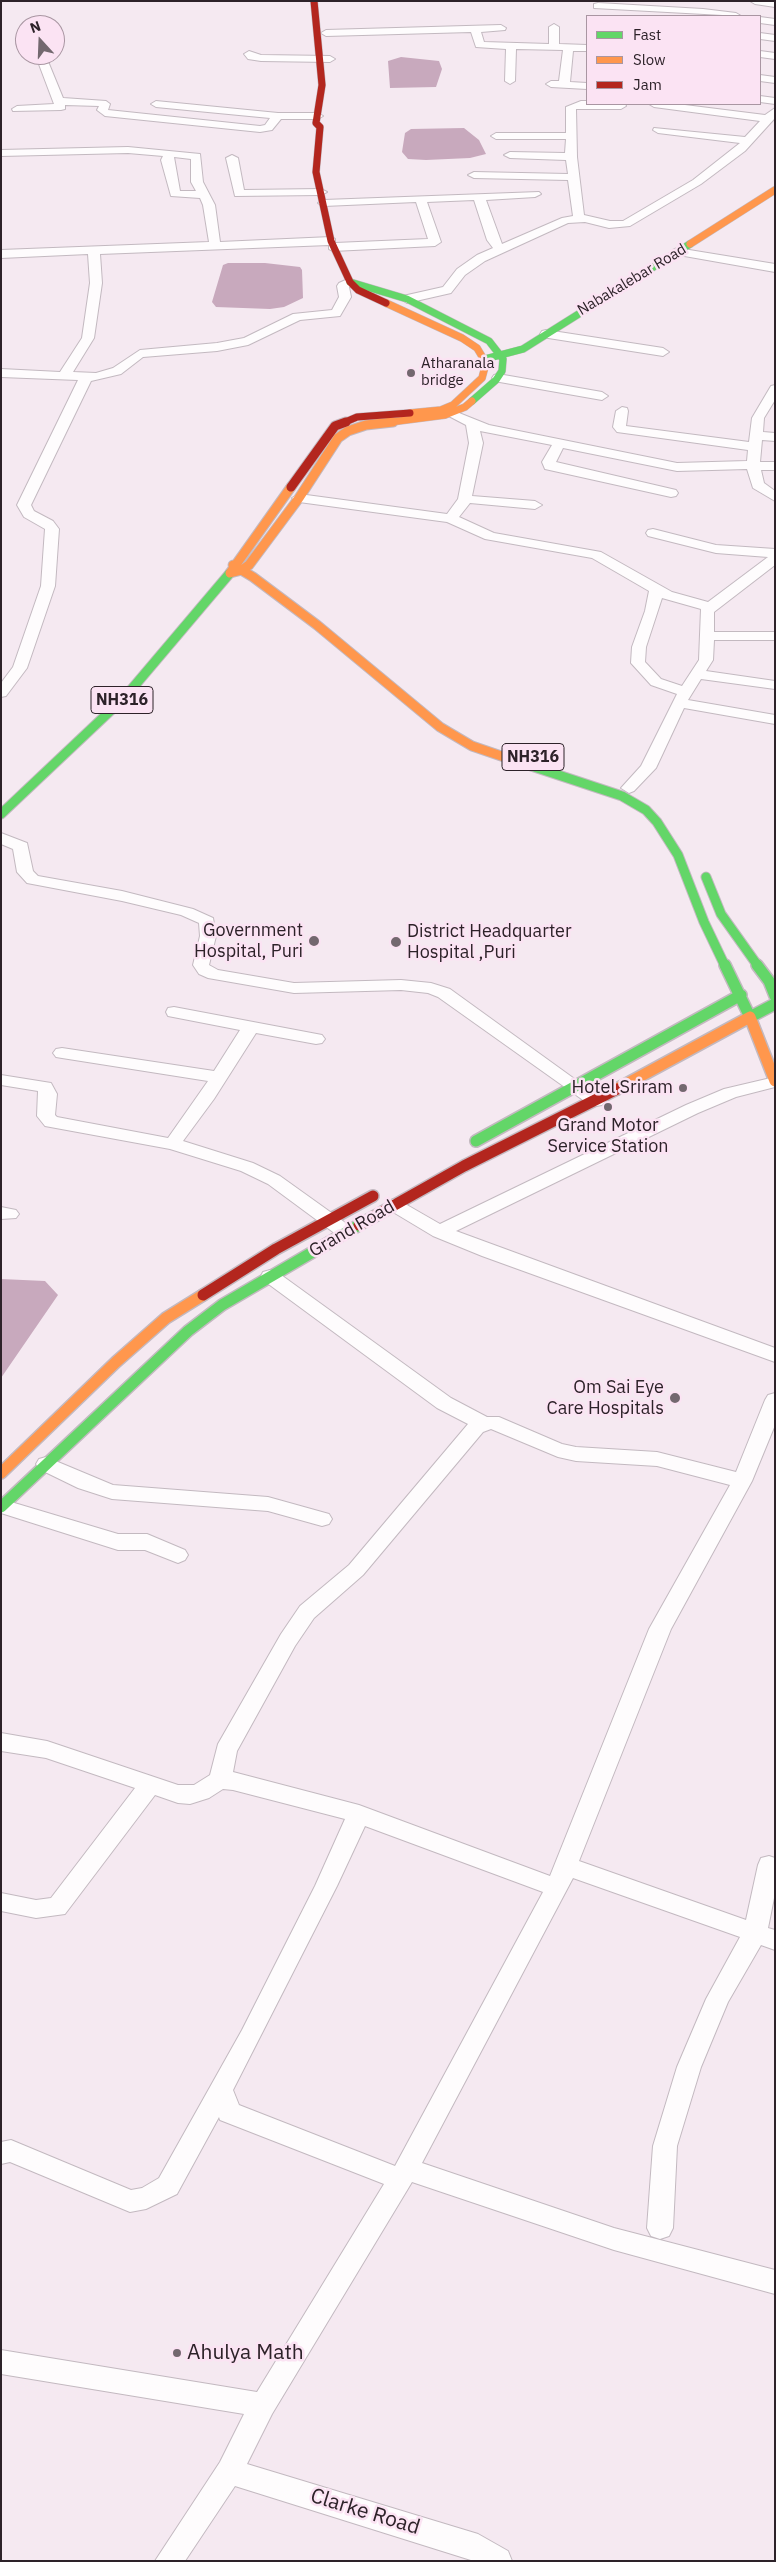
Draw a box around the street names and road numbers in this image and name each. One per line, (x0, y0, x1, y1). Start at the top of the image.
street label: Nabakalebar Road (574, 240, 690, 320)
road number: NH316 (91, 686, 153, 714)
road number: NH316 (502, 744, 564, 770)
street label: Grand Road (305, 1196, 399, 1262)
street label: Clarke Road (307, 2483, 423, 2541)

